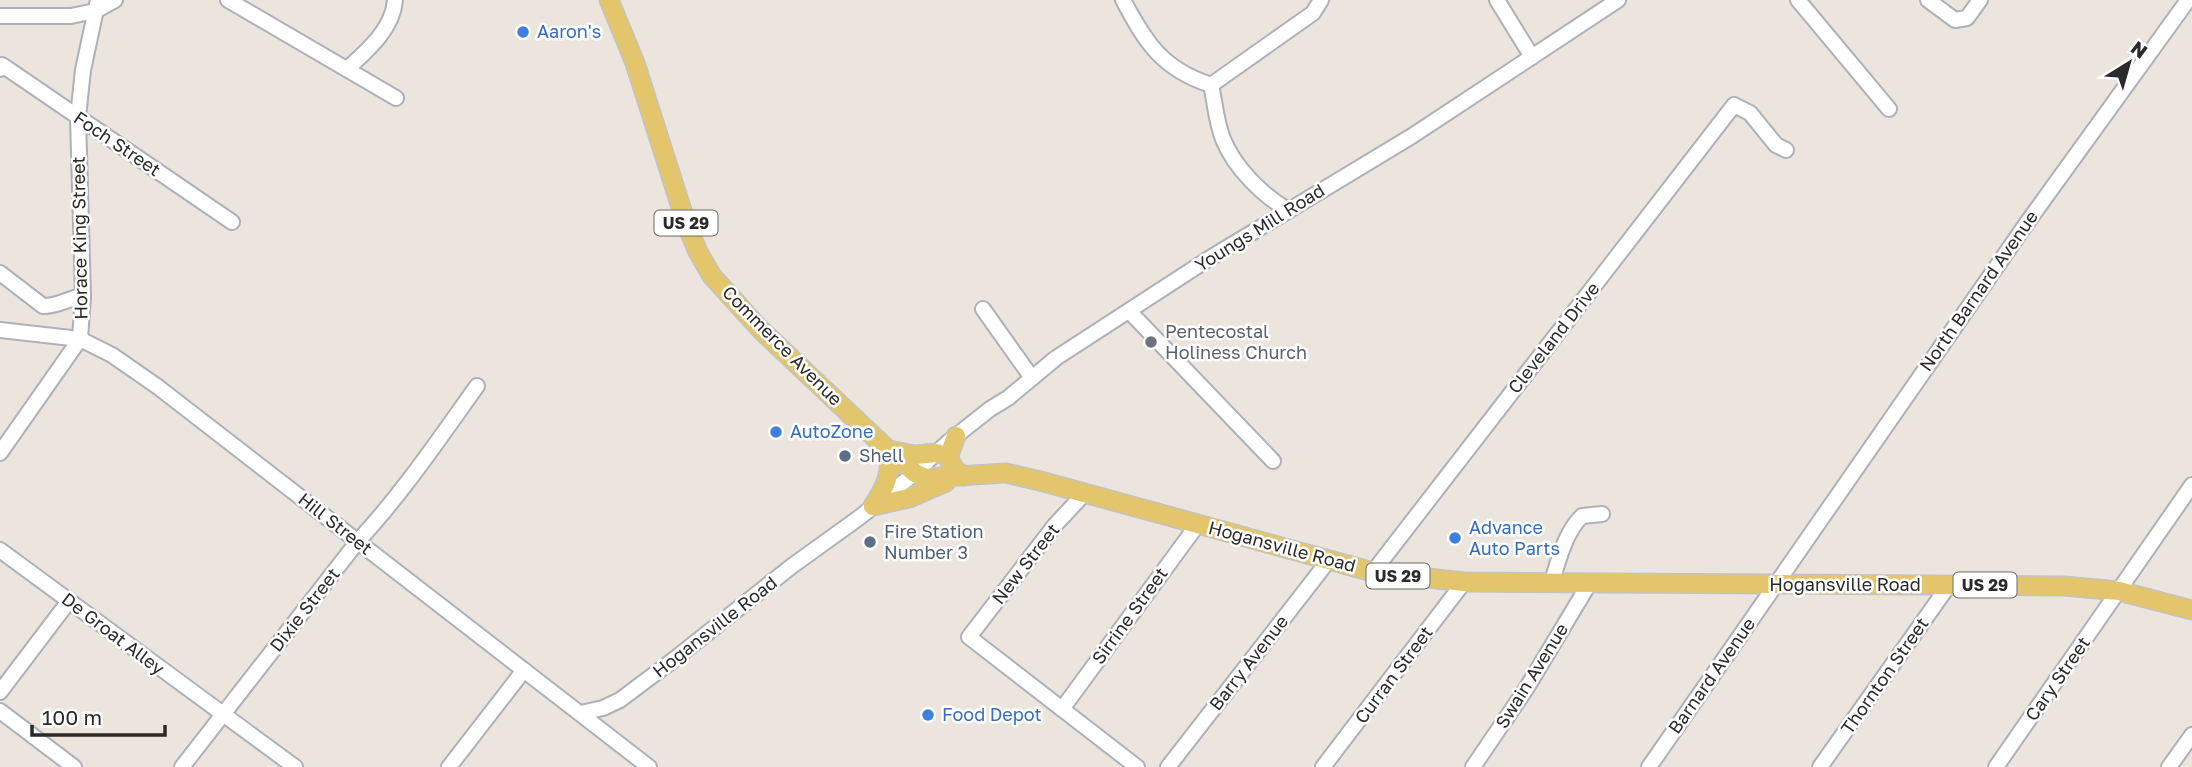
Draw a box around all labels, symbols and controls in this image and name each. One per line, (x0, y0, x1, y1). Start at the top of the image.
place label: Aaron's (537, 20, 601, 42)
marker: Aaron's (515, 24, 531, 40)
north arrow (2094, 28, 2164, 98)
text: N (2127, 35, 2152, 63)
street label: Foch Street (70, 106, 165, 180)
street label: Horace King Street (67, 156, 91, 320)
street label: Youngs Mill Road (1191, 179, 1328, 276)
street label: North Barnard Avenue (1914, 206, 2042, 375)
road number: US 29 (654, 210, 718, 236)
street label: Cleveland Drive (1503, 277, 1604, 397)
street label: Commerce Avenue (718, 281, 847, 410)
place label: Pentecostal Holiness Church (1165, 320, 1307, 363)
marker: Pentecostal Holiness Church (1143, 334, 1159, 350)
place label: AutoZone (790, 420, 873, 442)
marker: AutoZone (768, 424, 784, 440)
place label: Shell (859, 444, 904, 466)
marker: Shell (837, 448, 853, 464)
street label: Hill Street (294, 488, 377, 559)
street label: Hogansville Road (1206, 516, 1358, 576)
place label: Advance Auto Parts (1469, 516, 1560, 559)
street label: New Street (987, 519, 1064, 608)
place label: Fire Station Number 3 (884, 520, 984, 563)
marker: Advance Auto Parts (1447, 530, 1463, 546)
marker: Fire Station Number 3 (862, 534, 878, 550)
street label: Dixie Street (265, 563, 344, 656)
street label: Sirrine Street (1087, 563, 1172, 668)
road number: US 29 (1366, 564, 1430, 589)
street label: Hogansville Road (648, 571, 781, 682)
road number: US 29 (1954, 572, 2016, 598)
street label: Hogansville Road (1769, 573, 1921, 595)
street label: De Groat Alley (58, 587, 169, 679)
street label: Barry Avenue (1204, 610, 1292, 714)
street label: Barnard Avenue (1663, 613, 1759, 738)
street label: Thornton Street (1836, 613, 1933, 738)
street label: Swain Avenue (1490, 619, 1572, 732)
street label: Curran Street (1350, 621, 1437, 727)
street label: Cary Street (2020, 632, 2094, 725)
scale bar (32, 694, 164, 738)
place label: Food Depot (942, 703, 1042, 725)
text: 100 m (42, 704, 102, 730)
marker: Food Depot (920, 707, 936, 723)

